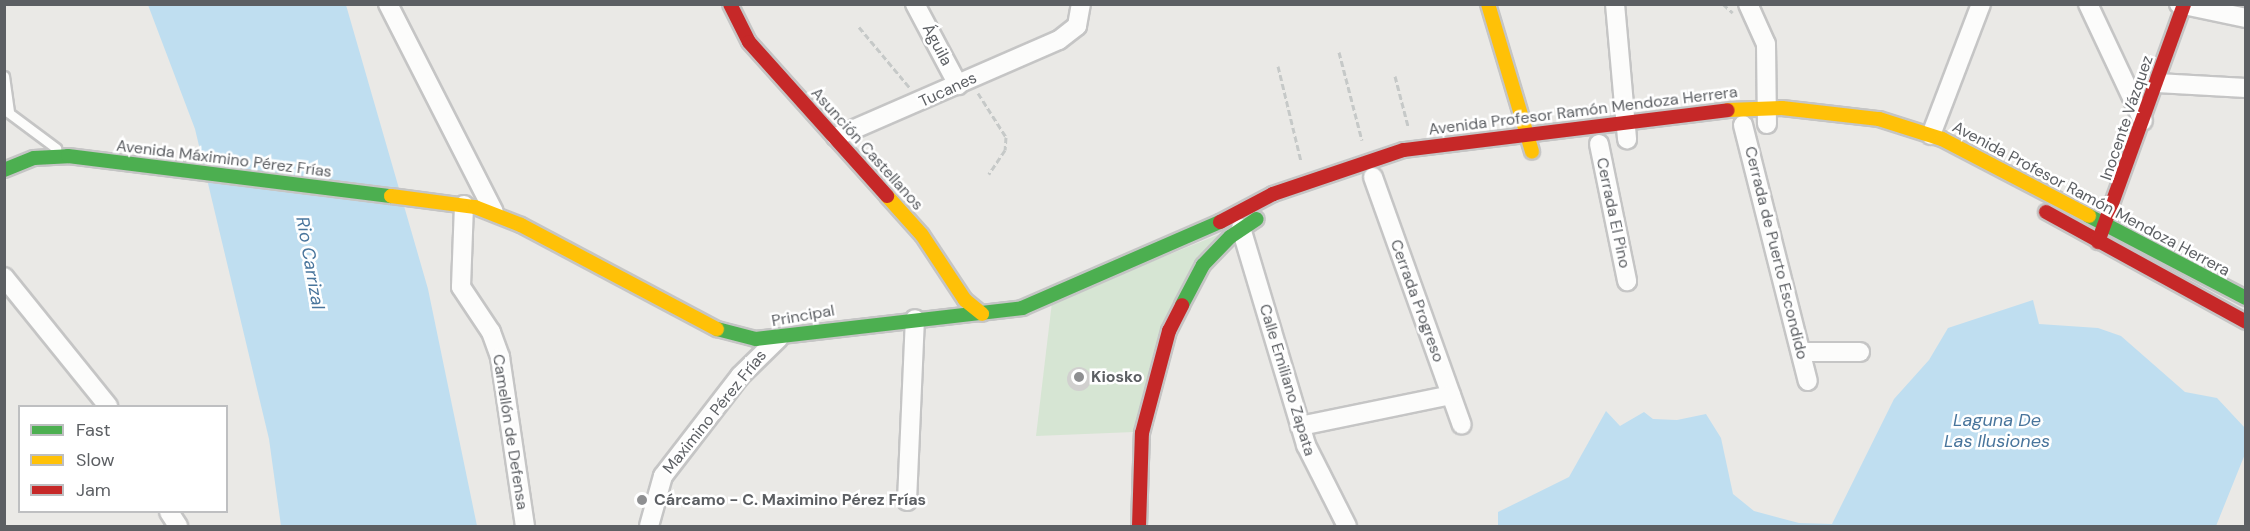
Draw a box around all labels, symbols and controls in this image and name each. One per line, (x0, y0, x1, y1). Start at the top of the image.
street label: Águila (918, 21, 956, 69)
street label: Inocente Vázquez (2097, 53, 2157, 183)
street label: Tucanes (916, 68, 980, 112)
street label: Avenida Profesor Ramón Mendoza Herrera (1427, 83, 1739, 139)
street label: Asunción Castellanos (807, 84, 927, 214)
street label: Avenida Profesor Ramón Mendoza Herrera (1949, 117, 2233, 281)
street label: Avenida Máximino Pérez Frías (115, 136, 333, 182)
street label: Cerrada de Puerto Escondido (1740, 144, 1812, 362)
street label: Cerrada El Pino (1592, 156, 1634, 270)
water label: Rio Carrizal (291, 215, 329, 311)
street label: Cerrada Progreso (1386, 237, 1448, 365)
street label: Principal (770, 301, 836, 331)
street label: Calle Emiliano Zapata (1255, 302, 1319, 458)
street label: Maximino Pérez Frías (659, 346, 771, 478)
street label: Camellón de Defensa (488, 353, 532, 511)
place label: Kiosko (1091, 367, 1142, 387)
marker: Kiosko (1072, 370, 1086, 384)
legend (18, 405, 228, 513)
water label: Laguna De Las Ilusiones (1944, 410, 2050, 452)
text: Fast (76, 418, 111, 442)
text: Slow (76, 448, 115, 472)
text: Jam (76, 478, 111, 502)
place label: Cárcamo - C. Maximino Pérez Frías (654, 490, 926, 510)
marker: Cárcamo - C. Maximino Pérez Frías (635, 493, 649, 507)

